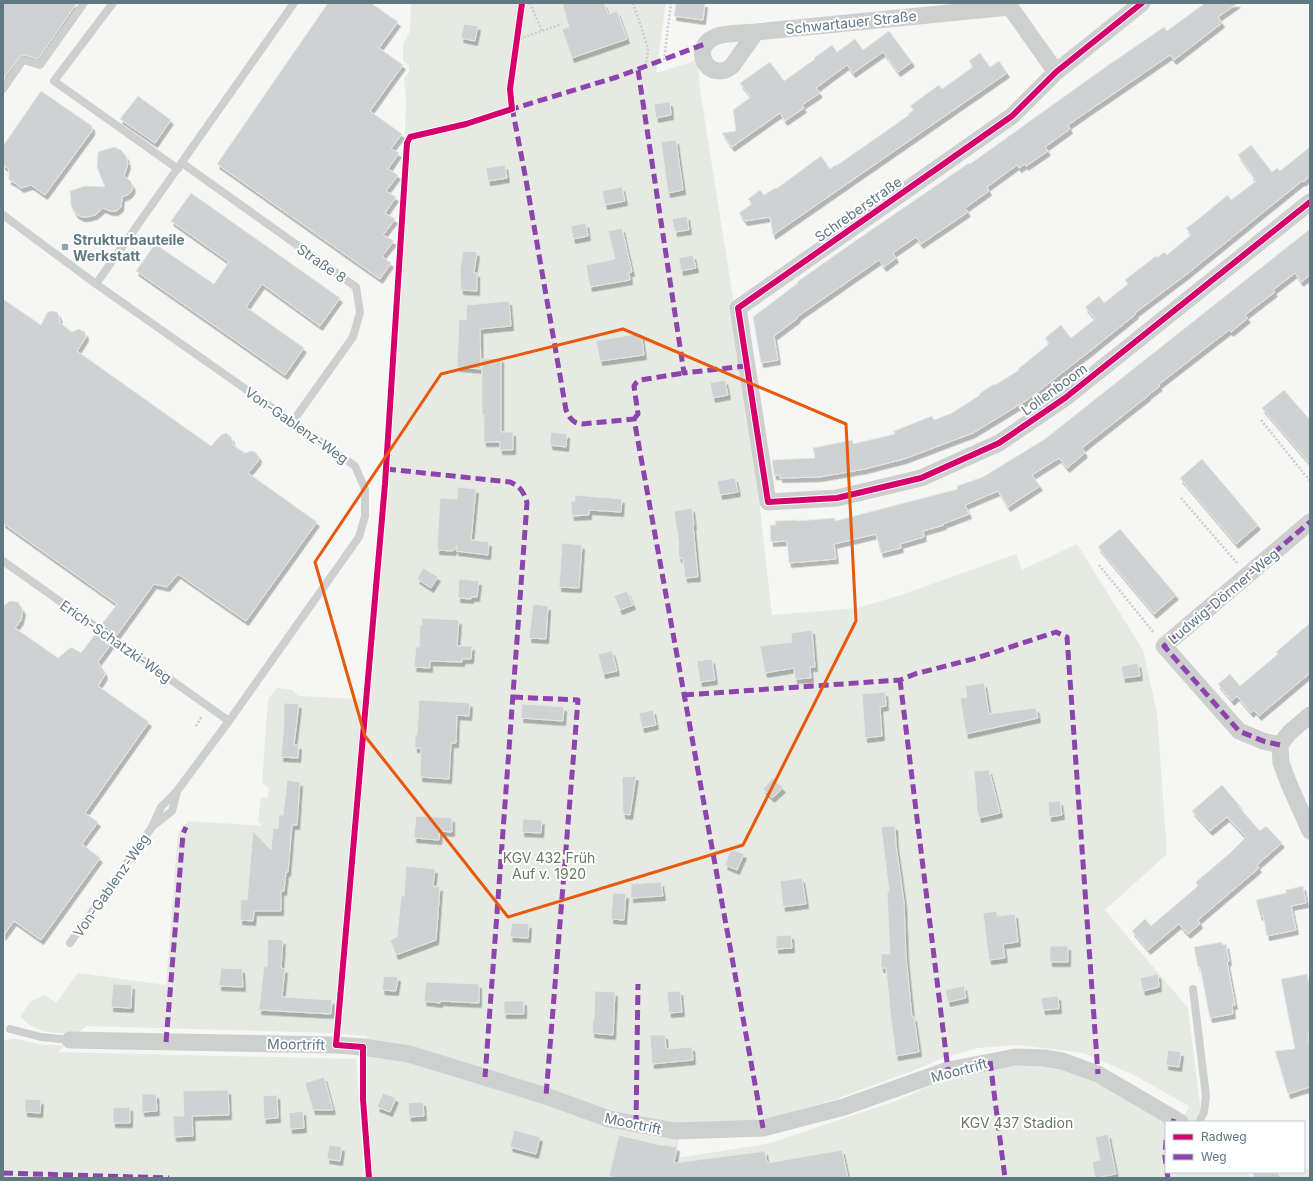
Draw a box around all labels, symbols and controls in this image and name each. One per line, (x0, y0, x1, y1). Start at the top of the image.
street label: Schwartauer Straße (785, 7, 917, 37)
street label: Schreberstraße (811, 173, 905, 245)
place label: Strukturbauteile Werkstatt (73, 231, 185, 264)
street label: Straße 8 (294, 240, 350, 286)
marker: Strukturbauteile Werkstatt (60, 242, 70, 252)
street label: Lollenboom (1018, 359, 1090, 419)
street label: Von-Gablenz-Weg (242, 383, 352, 467)
street label: Ludwig-Dörmer-Weg (1164, 545, 1282, 647)
street label: Erich-Schatzki-Weg (57, 596, 175, 686)
street label: Von-Gablenz-Weg (69, 830, 153, 940)
park label: KGV 432 Früh Auf v. 1920 (503, 849, 595, 882)
street label: Moortrift (267, 1035, 325, 1053)
street label: Moortrift (929, 1054, 989, 1086)
street label: Moortrift (603, 1109, 663, 1137)
park label: KGV 437 Stadion (961, 1114, 1073, 1131)
legend (1165, 1121, 1305, 1173)
text: Radweg (1201, 1129, 1247, 1144)
text: Weg (1201, 1149, 1227, 1164)

